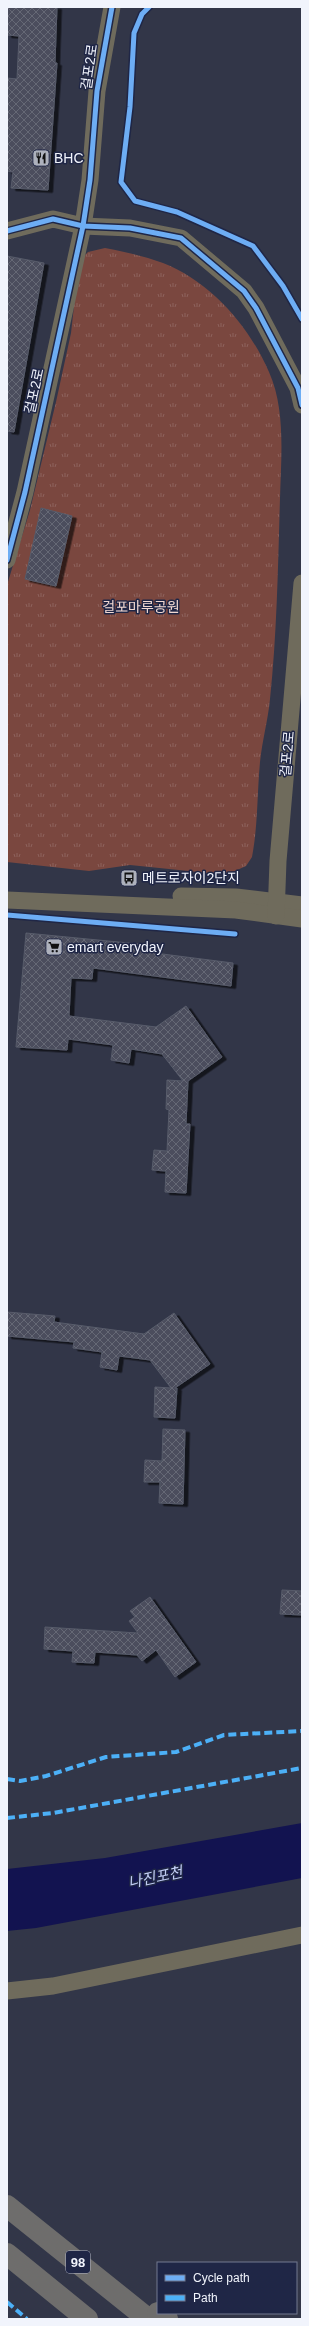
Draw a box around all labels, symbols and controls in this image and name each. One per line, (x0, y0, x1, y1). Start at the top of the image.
street label: 걸포2로 (78, 43, 100, 91)
restaurant icon: BHC (31, 148, 51, 168)
place label: BHC (54, 150, 84, 166)
street label: 걸포2로 (21, 367, 47, 415)
park label: 걸포마루공원 (102, 599, 180, 615)
street label: 걸포2로 (277, 730, 297, 778)
bus stop icon: 메트로자이2단지 (119, 868, 139, 888)
place label: 메트로자이2단지 (142, 870, 240, 886)
supermarket icon: emart everyday (44, 937, 64, 957)
place label: emart everyday (67, 939, 163, 955)
water label: 나진포천 (126, 1862, 186, 1891)
road number: 98 (66, 2251, 90, 2273)
legend (157, 2262, 297, 2314)
text: Cycle path (193, 2271, 250, 2285)
text: Path (193, 2291, 218, 2305)

